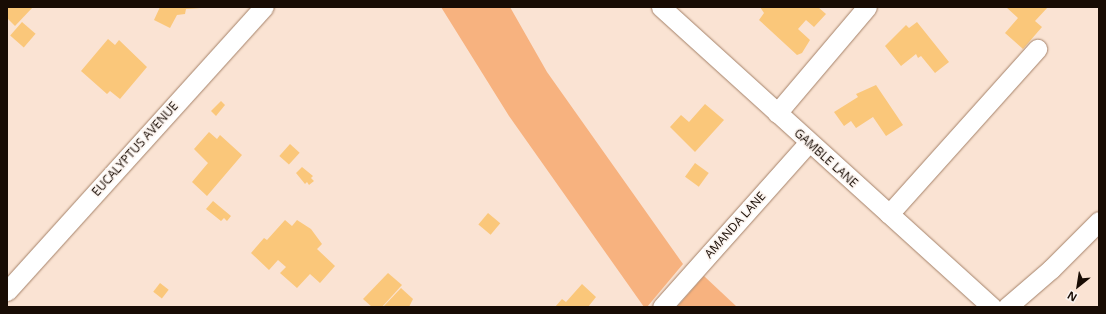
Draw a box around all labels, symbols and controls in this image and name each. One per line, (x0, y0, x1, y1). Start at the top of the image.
street label: EUCALYPTUS AVENUE (89, 99, 181, 199)
street label: GAMBLE LANE (791, 126, 861, 190)
street label: AMANDA LANE (702, 189, 768, 261)
north arrow (1058, 266, 1098, 306)
text: N (1064, 288, 1079, 306)

